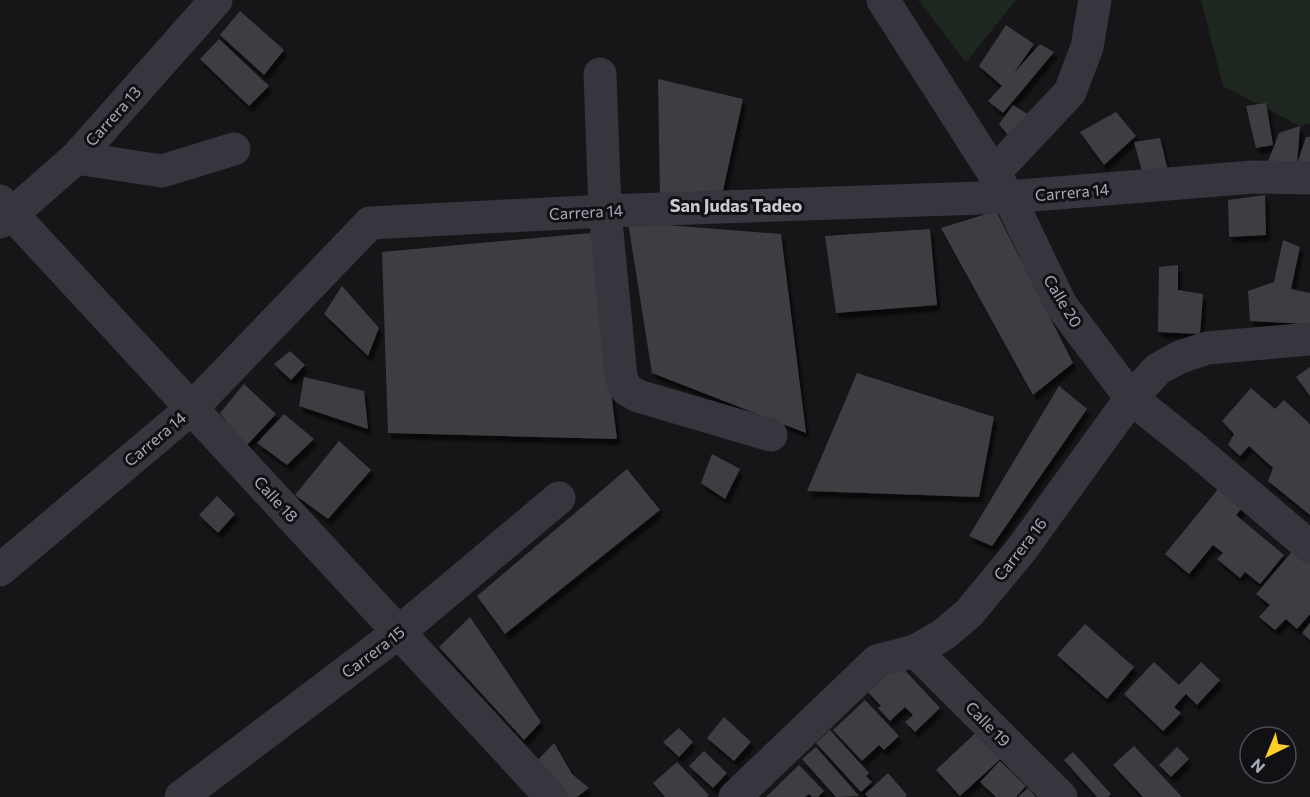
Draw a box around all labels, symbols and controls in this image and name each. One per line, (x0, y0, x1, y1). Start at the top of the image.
street label: Carrera 13 (81, 82, 144, 149)
street label: Carrera 14 (1034, 179, 1110, 204)
district label: San Judas Tadeo (670, 194, 803, 216)
street label: Carrera 14 (548, 200, 624, 223)
street label: Calle 20 (1040, 271, 1087, 331)
street label: Carrera 14 (120, 407, 190, 470)
street label: Calle 18 (250, 472, 302, 525)
street label: Carrera 16 (989, 513, 1050, 584)
street label: Carrera 15 (337, 622, 408, 681)
street label: Calle 19 (962, 697, 1015, 750)
north arrow (1238, 725, 1298, 785)
text: N (1247, 755, 1268, 777)

